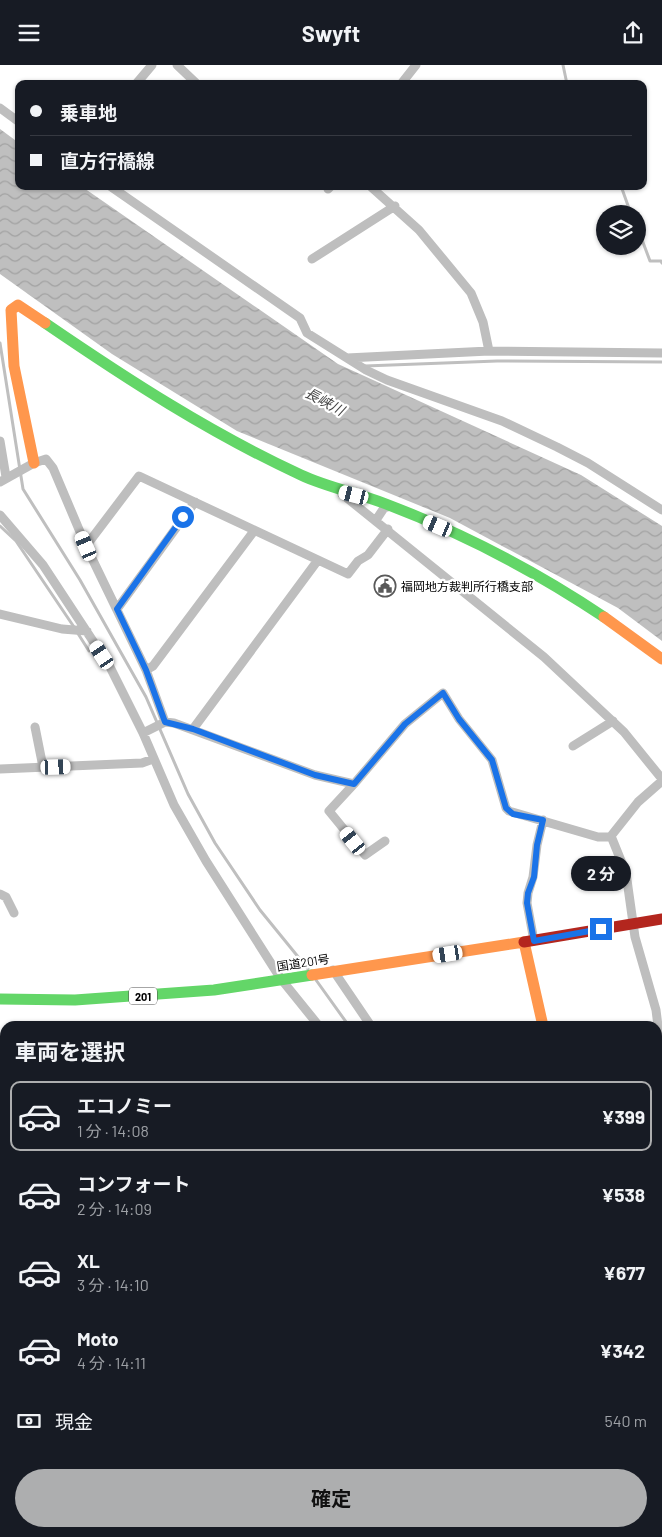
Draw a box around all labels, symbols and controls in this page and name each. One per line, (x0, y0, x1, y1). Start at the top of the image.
icon: menu (15, 19, 43, 47)
icon: share (619, 19, 647, 47)
text: Swyft (302, 20, 360, 46)
text: 乗車地 (60, 101, 117, 124)
text: 直方行橋線 (60, 149, 155, 172)
map controls (596, 205, 646, 255)
button: layers (596, 205, 646, 255)
water label: 長峡川 (302, 384, 349, 419)
car (337, 484, 370, 506)
route start (172, 506, 194, 528)
car (421, 513, 454, 539)
car (73, 529, 98, 563)
public building icon: 福岡地方裁判所行橋支部 (373, 574, 397, 598)
place label: 福岡地方裁判所行橋支部 (401, 579, 533, 593)
car (87, 638, 116, 672)
car (40, 759, 71, 775)
car (337, 825, 368, 857)
callout: 2 分 (571, 857, 631, 891)
text: 2 分 (587, 864, 615, 883)
route end (590, 918, 612, 940)
car (432, 944, 463, 964)
street label: 国道201号 (276, 951, 330, 973)
road number: 201 (129, 987, 157, 1004)
text: 車両を選択 (15, 1038, 125, 1064)
icon: car (17, 1094, 62, 1139)
text: エコノミー (77, 1094, 172, 1117)
text: ¥399 (602, 1105, 645, 1128)
text: 1 分 · 14:08 (77, 1121, 149, 1140)
icon: car (17, 1172, 62, 1217)
text: コンフォート (77, 1172, 190, 1195)
text: ¥538 (601, 1183, 645, 1206)
text: 2 分 · 14:09 (77, 1199, 152, 1218)
text: XL (77, 1249, 100, 1272)
icon: car (17, 1250, 62, 1295)
text: ¥677 (603, 1261, 645, 1284)
text: 3 分 · 14:10 (77, 1275, 149, 1294)
text: Moto (77, 1327, 119, 1350)
icon: car (17, 1328, 62, 1373)
text: ¥342 (600, 1339, 645, 1362)
text: 4 分 · 14:11 (77, 1353, 146, 1372)
icon: cash (15, 1407, 43, 1435)
text: 現金 (55, 1410, 93, 1433)
text: 540 m (604, 1411, 647, 1430)
button: 確定 (15, 1469, 647, 1527)

